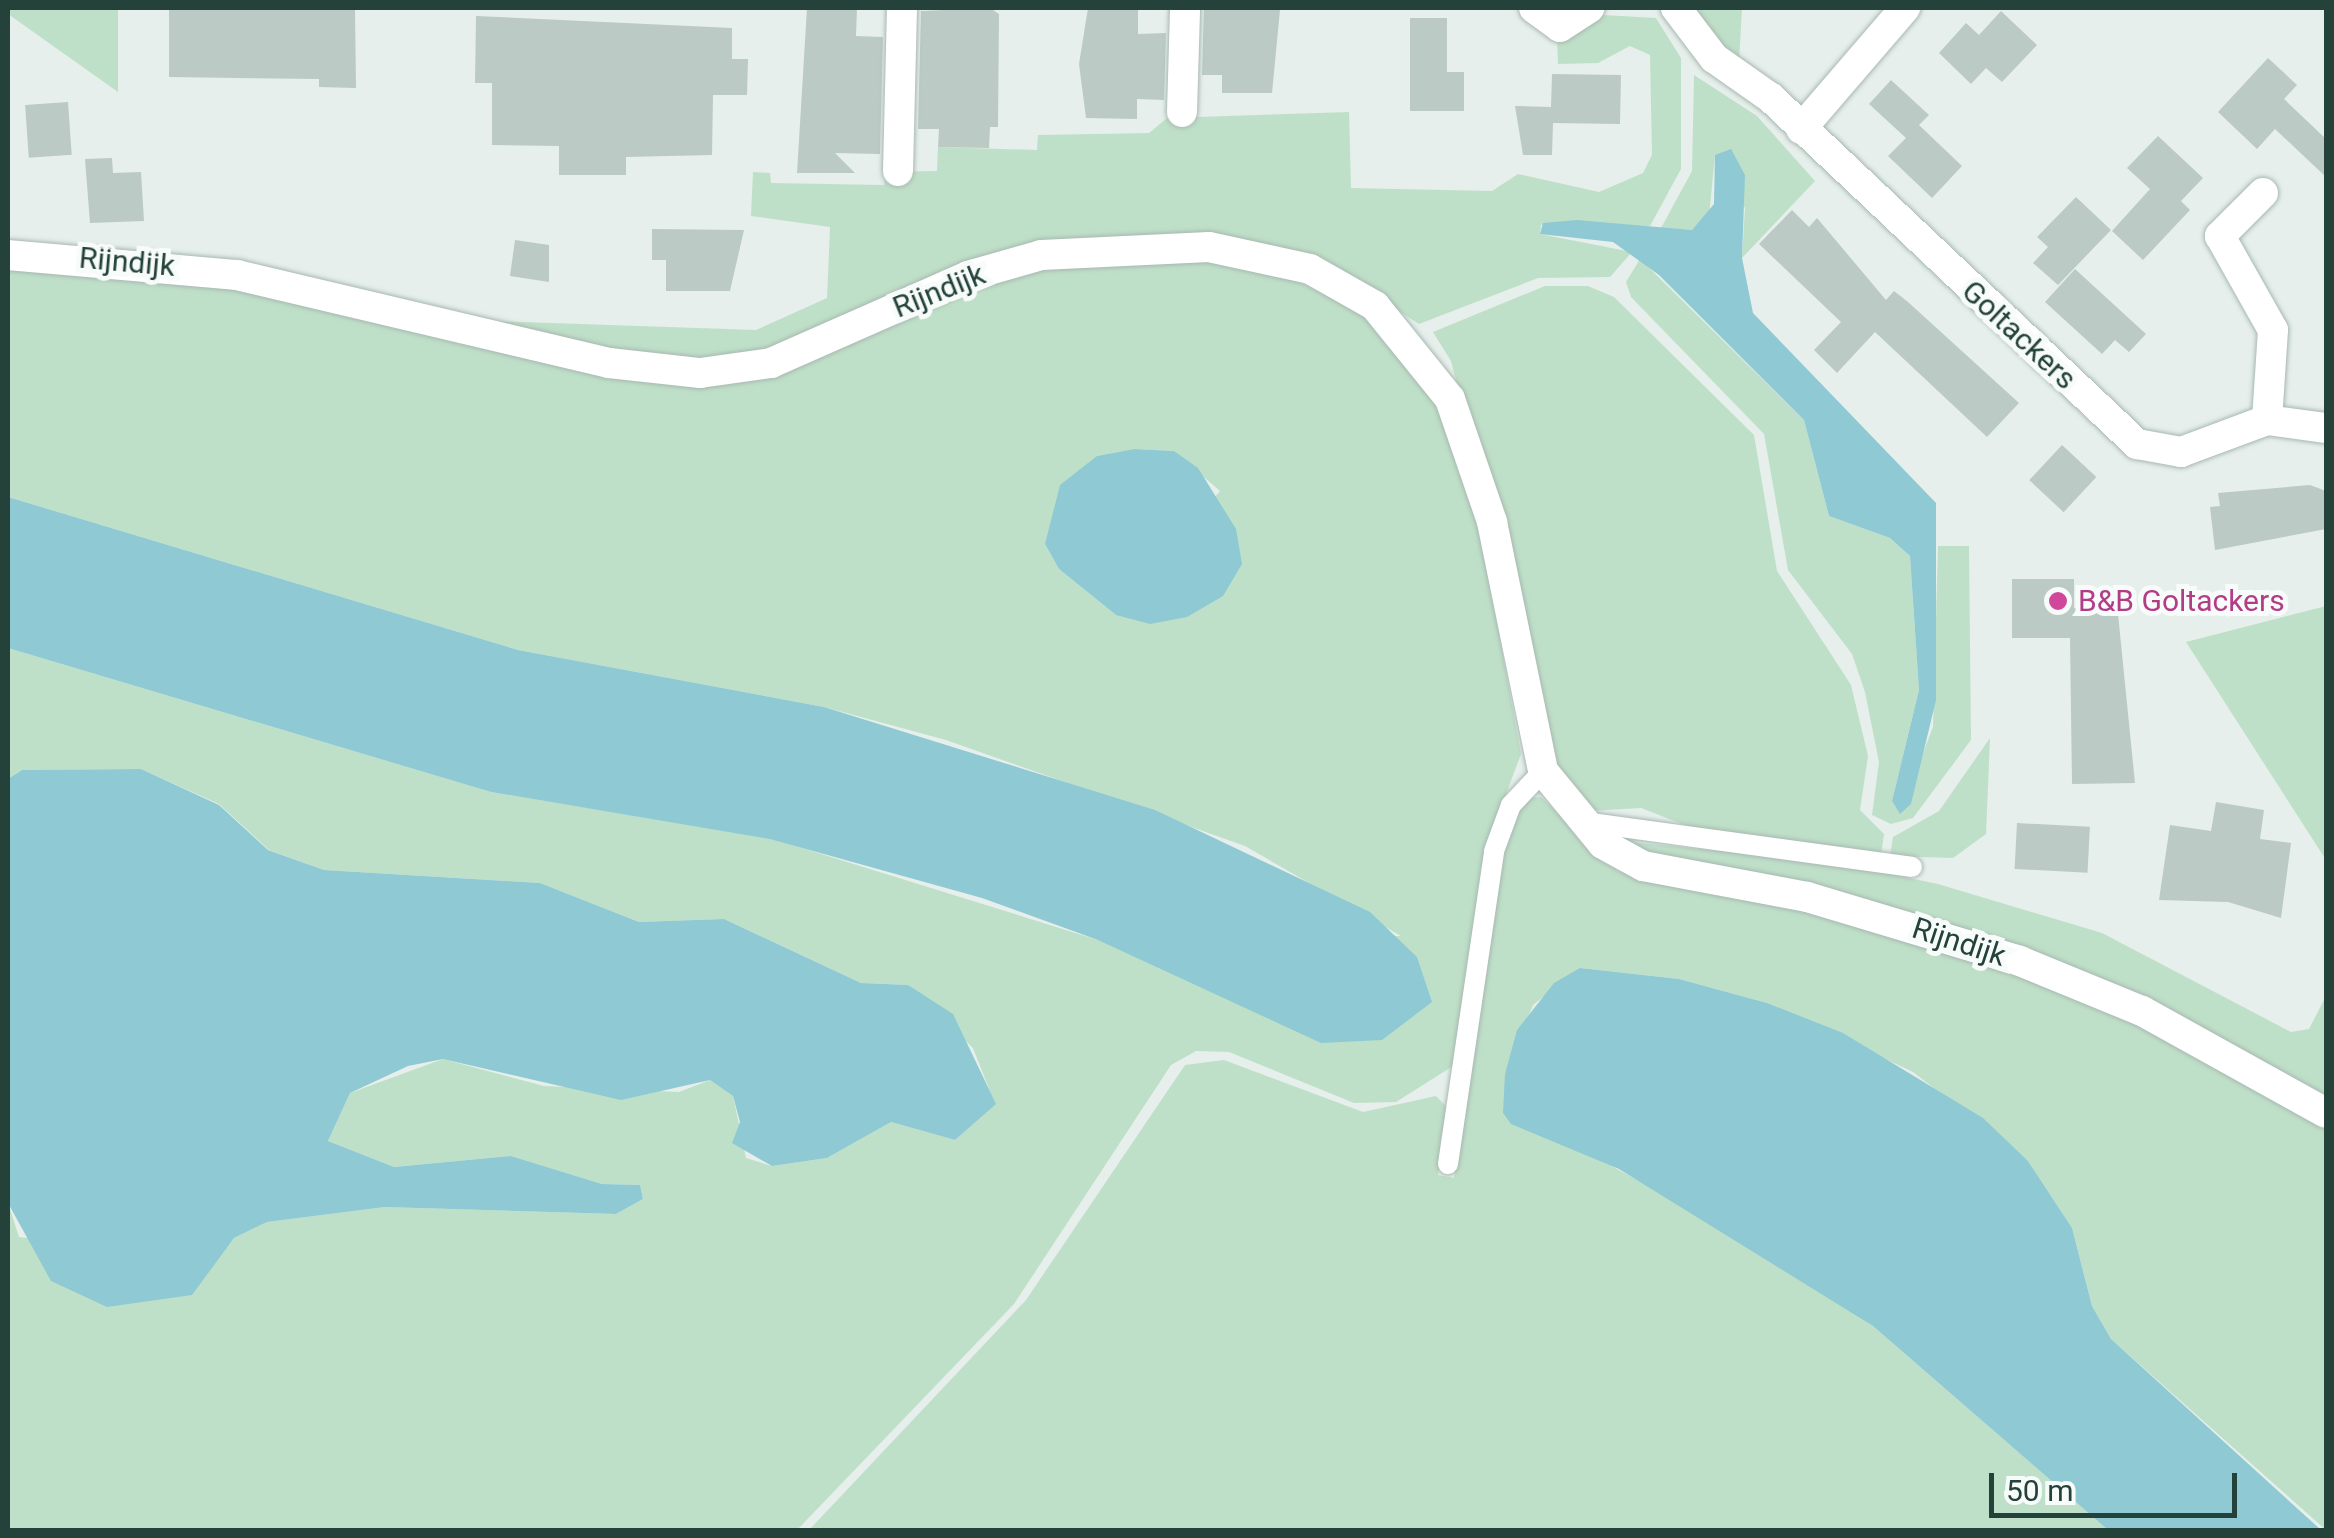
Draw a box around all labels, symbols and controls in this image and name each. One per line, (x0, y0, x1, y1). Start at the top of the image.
street label: Rijndijk (78, 240, 176, 284)
street label: Rijndijk (888, 256, 990, 326)
street label: Goltackers (1954, 273, 2084, 397)
place label: B&B Goltackers (2078, 583, 2285, 619)
marker: B&B Goltackers (2047, 590, 2069, 612)
street label: Rijndijk (1908, 910, 2010, 974)
scale bar (1994, 1453, 2242, 1515)
text: 50 m (2006, 1473, 2073, 1508)

